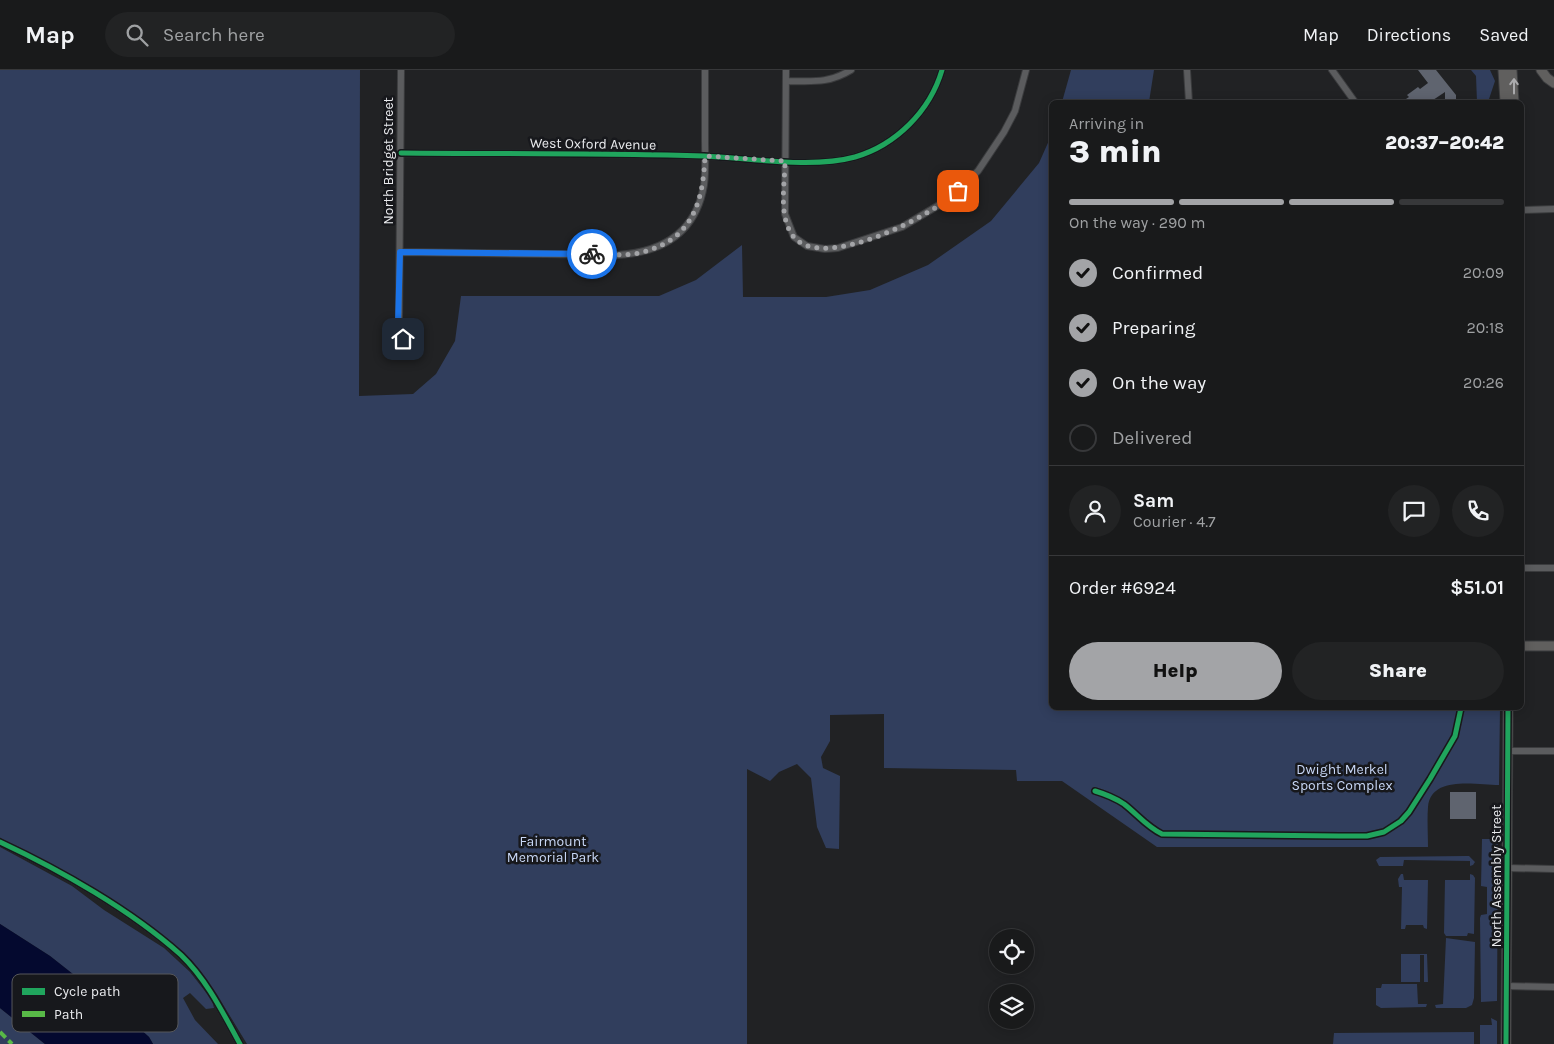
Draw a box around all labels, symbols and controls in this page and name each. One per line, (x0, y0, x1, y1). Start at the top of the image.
search box (105, 12, 455, 57)
text: Map (25, 21, 75, 49)
icon: search (123, 21, 151, 49)
text: Search here (163, 24, 265, 46)
text: Map (1303, 24, 1339, 46)
text: Directions (1367, 24, 1451, 46)
text: Saved (1479, 24, 1529, 46)
one-way arrow (1509, 78, 1519, 94)
street label: North Bridget Street (380, 97, 397, 225)
text: Arriving in (1069, 114, 1144, 133)
text: 20:37–20:42 (1385, 132, 1504, 154)
text: 3 min (1069, 133, 1162, 170)
street label: West Oxford Avenue (530, 134, 656, 154)
pin (937, 170, 979, 212)
icon: bag (944, 177, 972, 205)
text: On the way · 290 m (1069, 213, 1206, 232)
courier (567, 229, 617, 279)
icon: bike (578, 240, 606, 268)
icon: check (1069, 259, 1097, 287)
text: Confirmed (1112, 262, 1203, 284)
text: 20:09 (1463, 263, 1504, 282)
icon: check (1069, 314, 1097, 342)
text: Preparing (1112, 317, 1195, 339)
pin (382, 318, 424, 360)
text: 20:18 (1466, 318, 1504, 337)
icon: home (389, 325, 417, 353)
icon: check (1069, 369, 1097, 397)
text: On the way (1112, 372, 1206, 394)
text: 20:26 (1463, 373, 1504, 392)
text: Delivered (1112, 427, 1192, 449)
button: person (1069, 485, 1121, 537)
button: chat (1388, 485, 1440, 537)
button: phone (1452, 485, 1504, 537)
text: Sam (1133, 490, 1174, 512)
text: Courier · 4.7 (1133, 512, 1216, 531)
text: Order #6924 (1069, 577, 1176, 599)
text: $51.01 (1450, 577, 1504, 599)
button: Help (1069, 642, 1282, 700)
button: Share (1292, 642, 1504, 700)
park label: Dwight Merkel Sports Complex (1291, 761, 1393, 794)
street label: North Assembly Street (1488, 805, 1505, 947)
park label: Fairmount Memorial Park (507, 833, 599, 866)
map controls (989, 929, 1034, 1029)
button: locate (989, 929, 1034, 974)
legend (12, 974, 178, 1032)
text: Cycle path (54, 983, 120, 1000)
button: layers (989, 984, 1034, 1029)
text: Path (54, 1006, 83, 1023)

